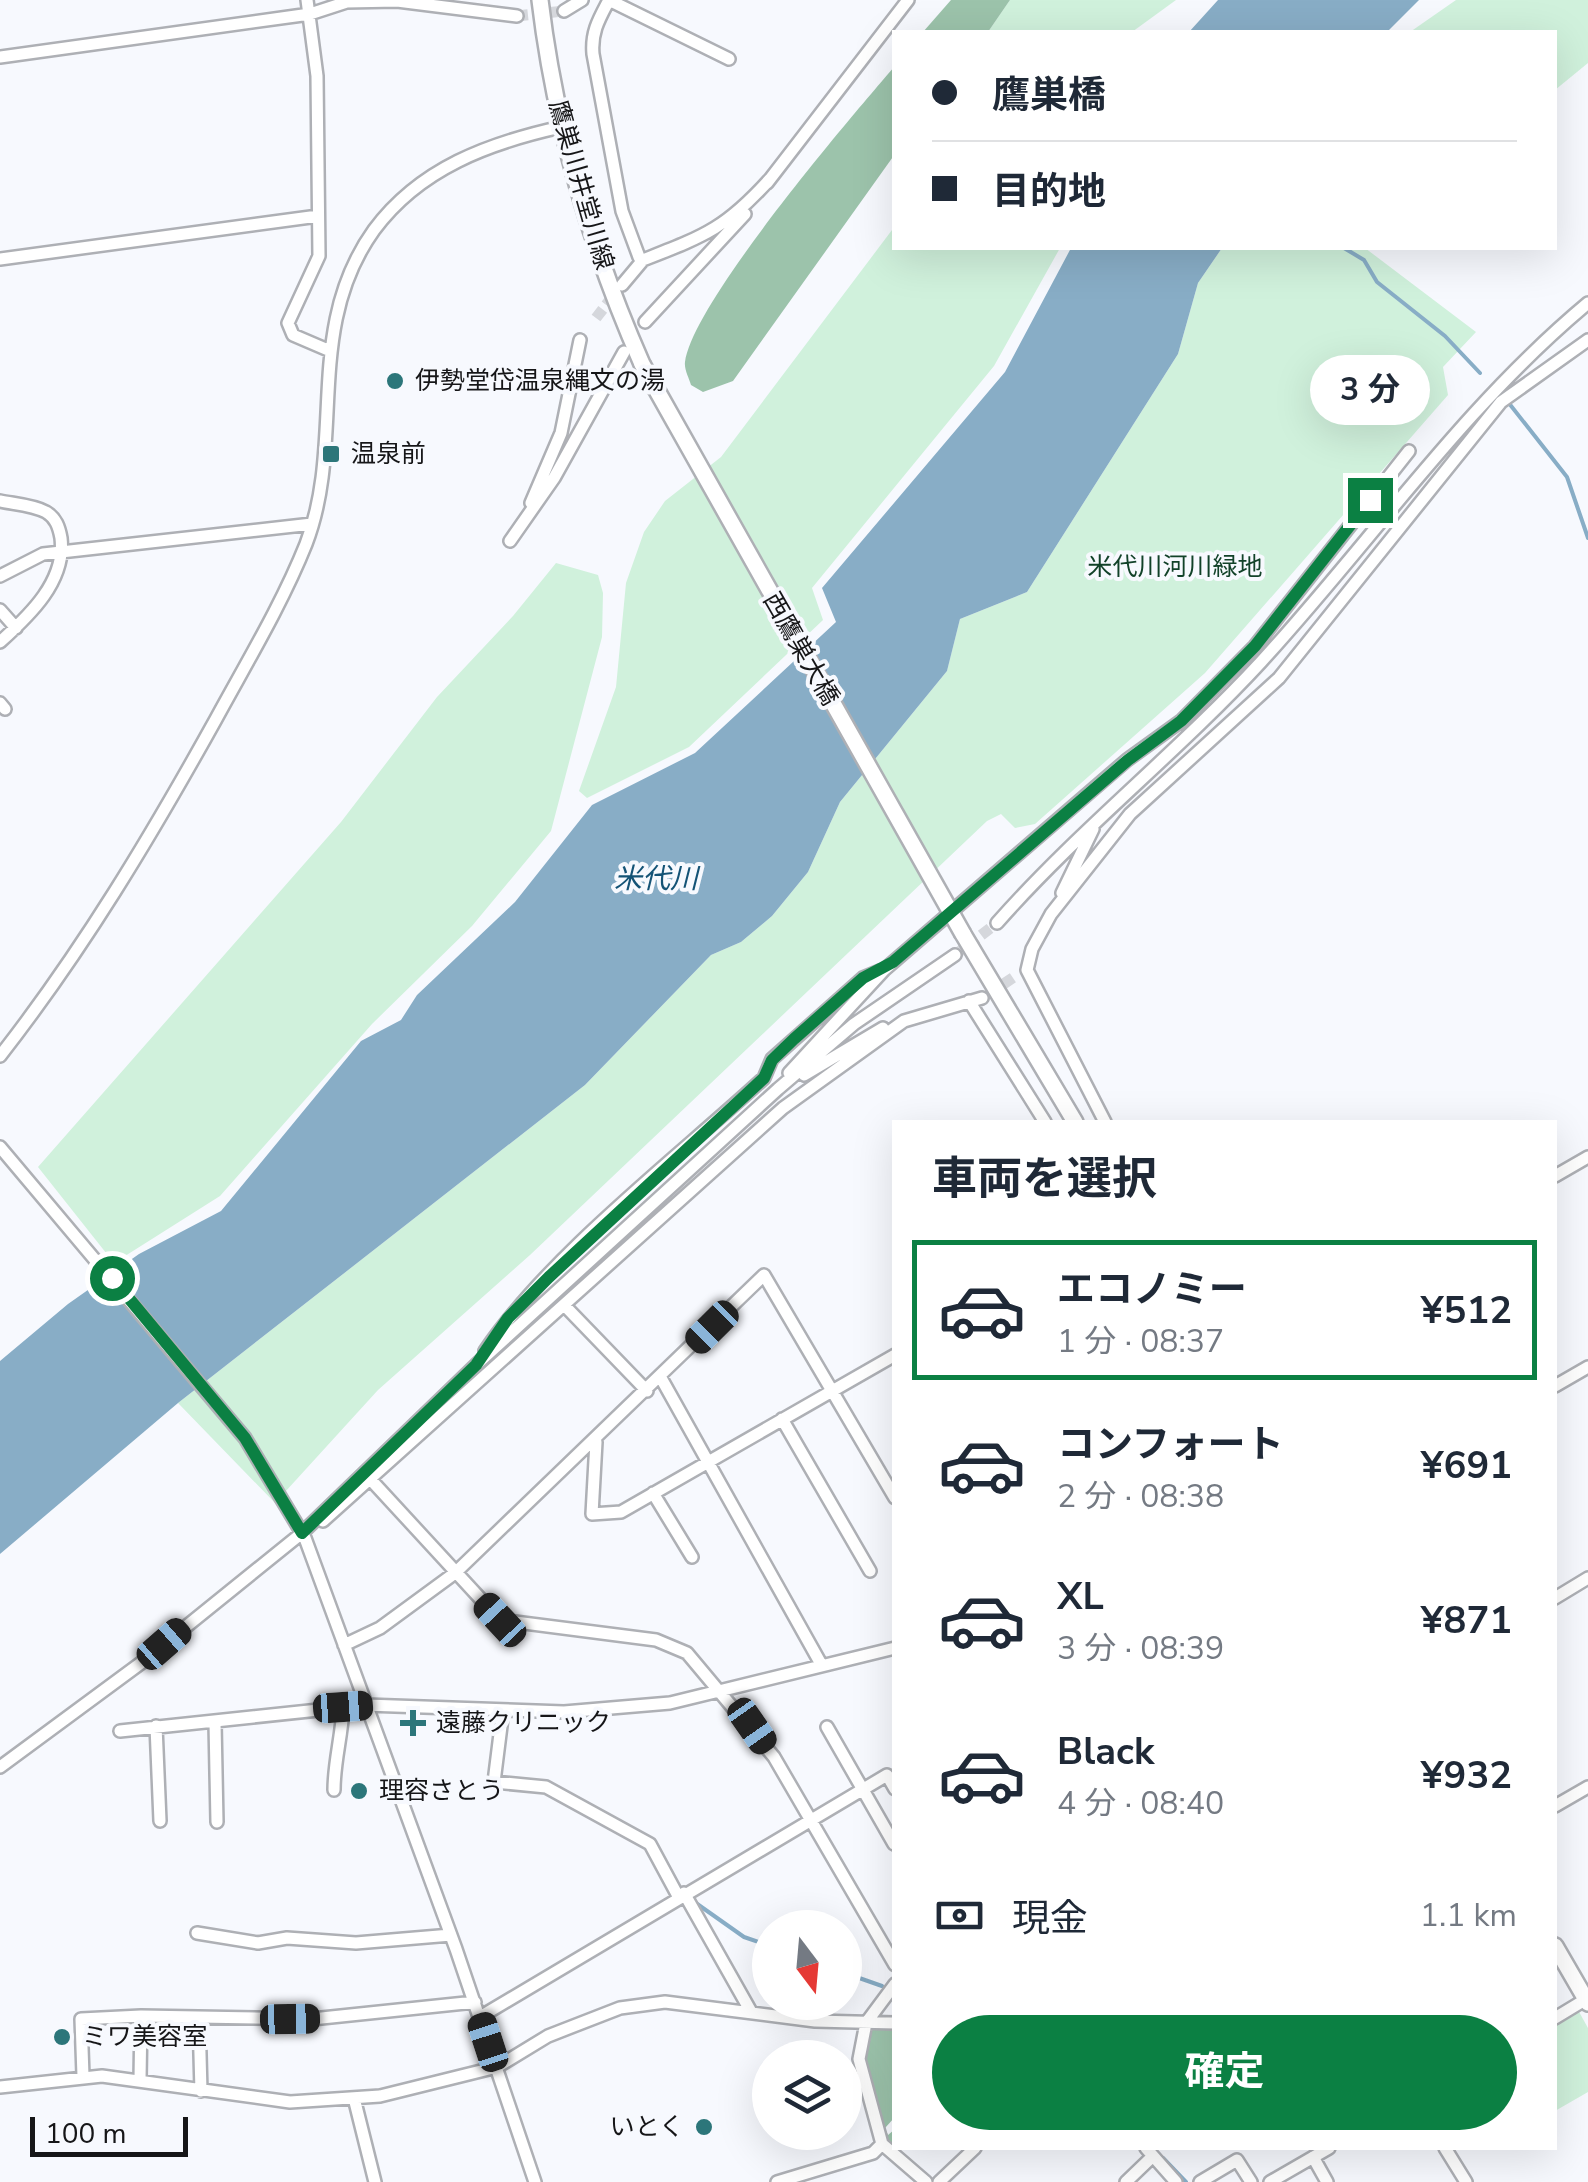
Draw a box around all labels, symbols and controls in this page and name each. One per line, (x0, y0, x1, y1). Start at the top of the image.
text: 鷹巣橋 (992, 70, 1106, 121)
street label: 鷹巣川井堂川線 (541, 96, 621, 274)
text: 目的地 (992, 166, 1106, 217)
callout: 3 分 (1310, 355, 1430, 425)
place label: 伊勢堂岱温泉縄文の湯 (415, 364, 665, 398)
text: 3 分 (1340, 368, 1400, 411)
marker: 伊勢堂岱温泉縄文の湯 (384, 370, 406, 392)
place label: 温泉前 (351, 437, 426, 471)
marker: 温泉前 (320, 443, 342, 465)
route end (1348, 478, 1393, 523)
park label: 米代川河川緑地 (1087, 550, 1263, 584)
street label: 西鷹巣大橋 (755, 586, 847, 712)
water label: 米代川 (614, 860, 701, 898)
text: 車両を選択 (932, 1149, 1157, 1210)
route start (90, 1256, 135, 1301)
text: エコノミー (1057, 1264, 1247, 1315)
icon: car (937, 1265, 1027, 1355)
text: ¥512 (1421, 1285, 1512, 1336)
car (680, 1295, 744, 1359)
text: 1 分 · 08:37 (1057, 1320, 1224, 1363)
text: コンフォート (1057, 1419, 1284, 1470)
icon: car (937, 1420, 1027, 1510)
text: ¥691 (1421, 1440, 1512, 1491)
text: 2 分 · 08:38 (1057, 1475, 1224, 1518)
text: XL (1057, 1571, 1104, 1622)
icon: car (937, 1575, 1027, 1665)
car (469, 1588, 531, 1652)
text: ¥871 (1421, 1595, 1512, 1646)
car (132, 1613, 196, 1675)
text: 3 分 · 08:39 (1057, 1627, 1224, 1670)
car (312, 1690, 374, 1724)
car (723, 1693, 781, 1759)
place label: 遠藤クリニック (436, 1706, 611, 1740)
marker: 遠藤クリニック (400, 1710, 426, 1736)
text: Black (1057, 1726, 1154, 1777)
icon: car (937, 1730, 1027, 1820)
text: ¥932 (1421, 1750, 1512, 1801)
place label: 理容さとう (379, 1774, 504, 1808)
marker: 理容さとう (348, 1780, 370, 1802)
text: 4 分 · 08:40 (1057, 1782, 1224, 1825)
icon: cash (932, 1888, 987, 1943)
text: 現金 (1012, 1893, 1088, 1944)
text: 1.1 km (1420, 1894, 1517, 1937)
north arrow (752, 1910, 862, 2020)
map controls (752, 1910, 862, 2150)
car (260, 2003, 320, 2035)
car (464, 2009, 512, 2075)
button: 確定 (932, 2015, 1517, 2130)
place label: ミワ美容室 (82, 2020, 207, 2054)
marker: ミワ美容室 (51, 2026, 73, 2048)
button: layers (752, 2040, 862, 2150)
place label: いとく (610, 2110, 684, 2144)
scale bar (30, 2112, 188, 2156)
text: 100 m (45, 2115, 127, 2153)
marker: いとく (693, 2116, 715, 2138)

